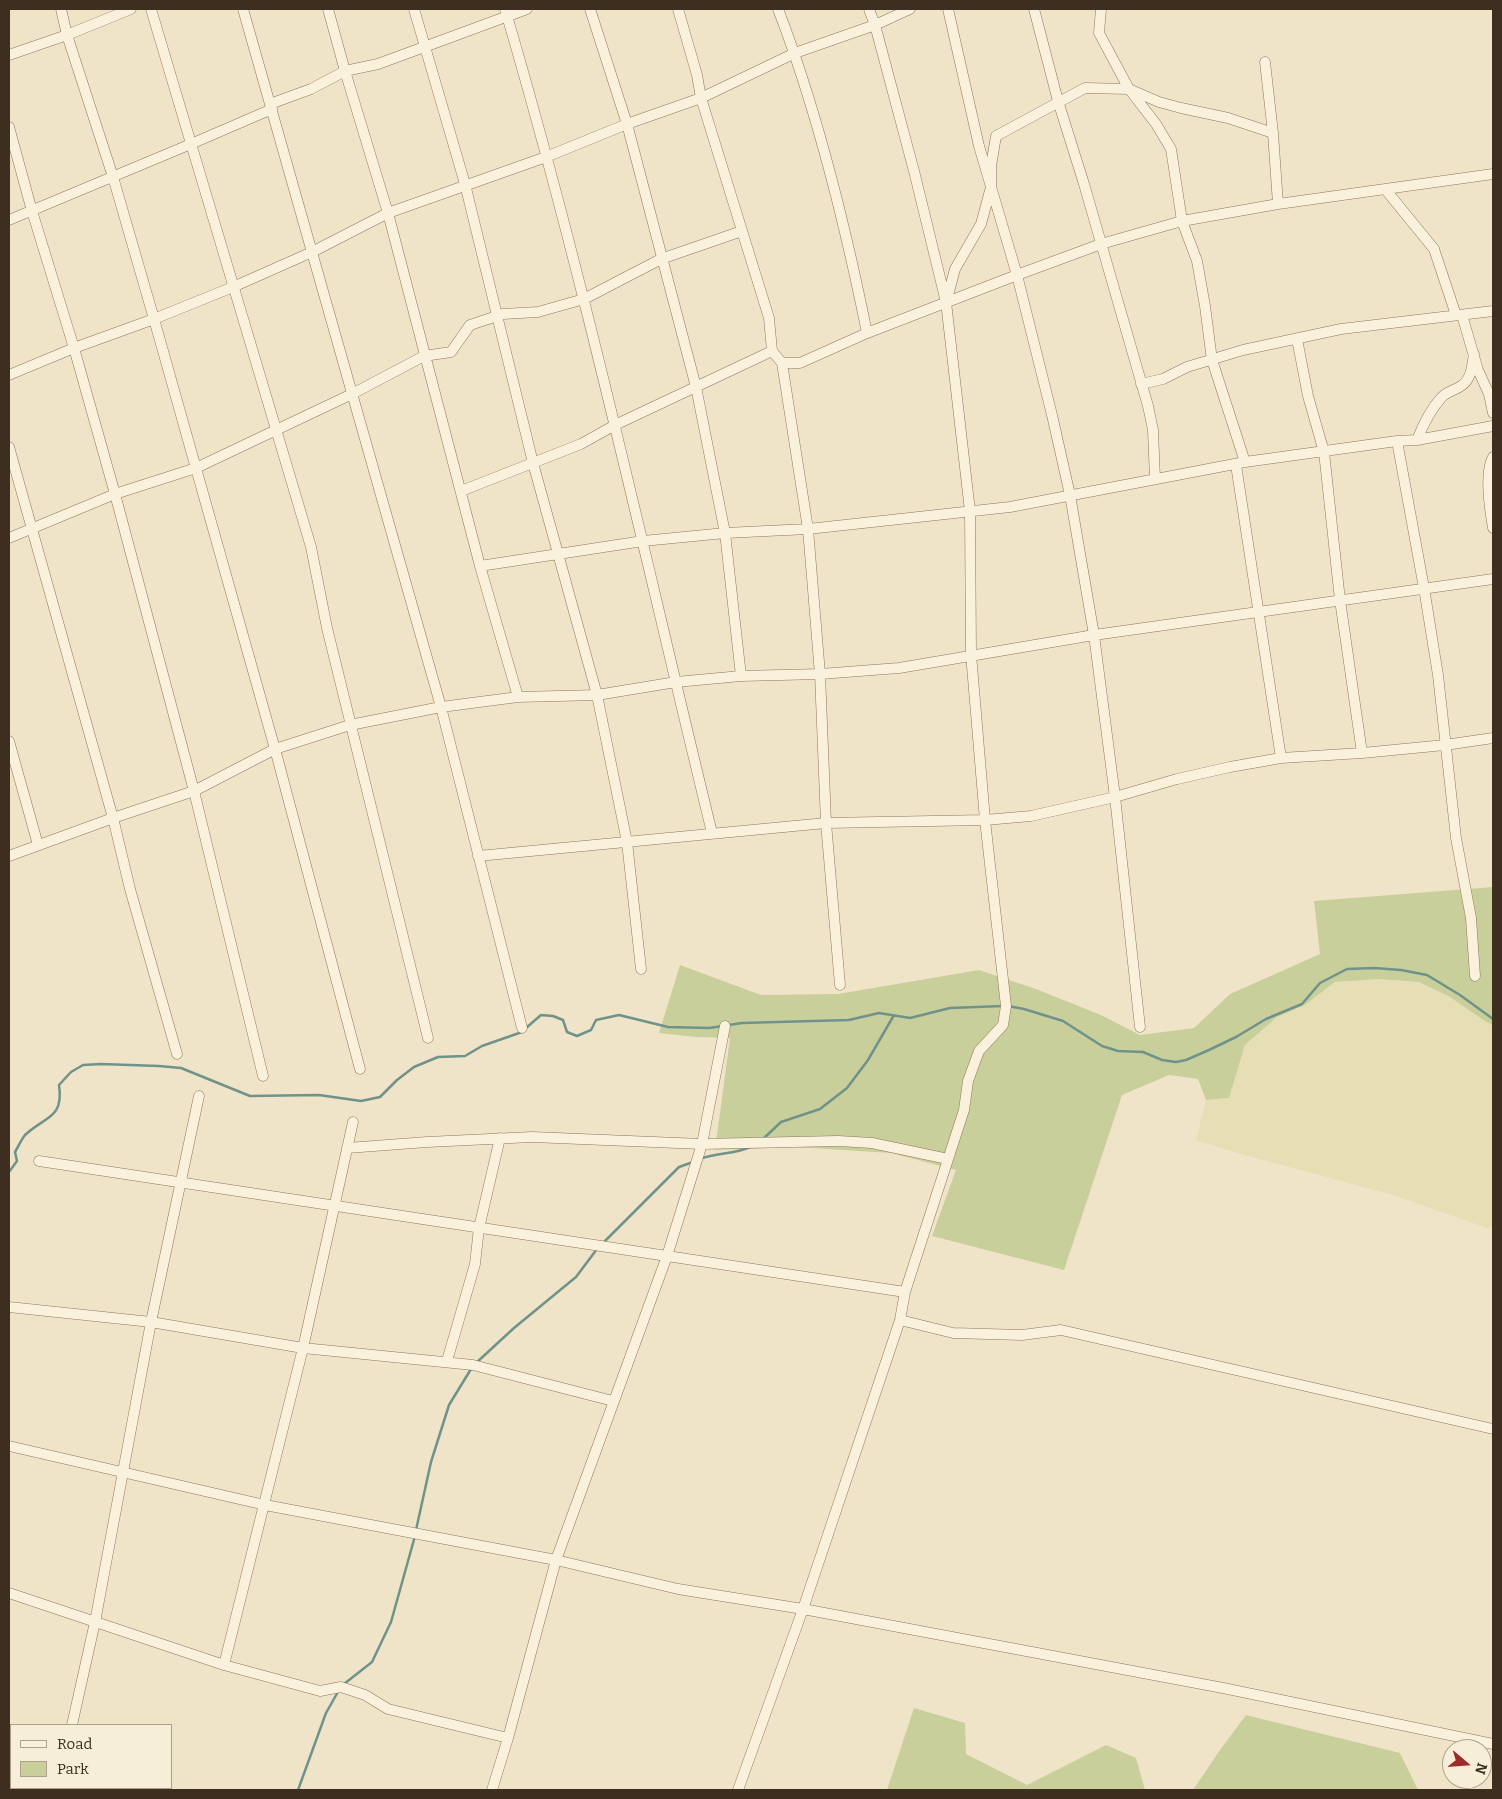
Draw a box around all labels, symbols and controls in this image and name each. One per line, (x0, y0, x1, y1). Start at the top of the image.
legend (10, 1724, 172, 1789)
text: Road (57, 1735, 92, 1753)
north arrow (1442, 1739, 1492, 1789)
text: Park (57, 1760, 89, 1778)
text: N (1471, 1761, 1491, 1776)

